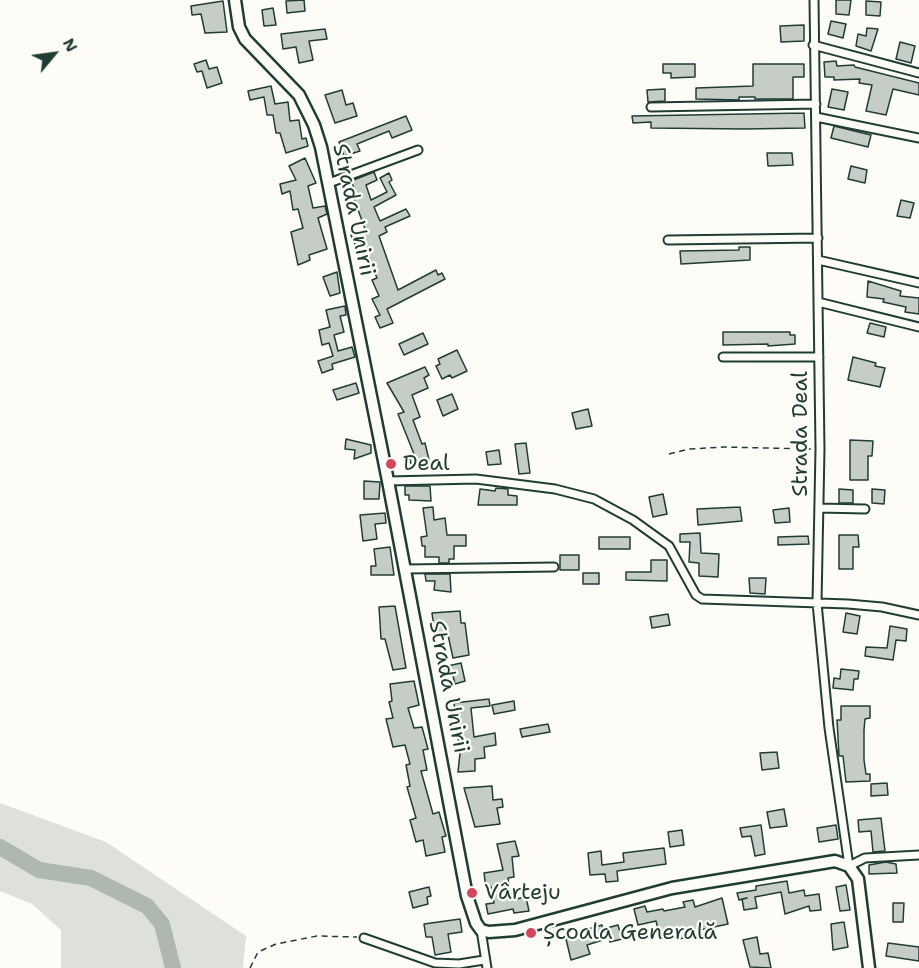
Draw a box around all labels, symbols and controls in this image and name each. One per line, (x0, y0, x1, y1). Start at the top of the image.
north arrow (24, 24, 84, 84)
text: N (58, 34, 82, 56)
street label: Strada Unirii (326, 141, 380, 279)
street label: Strada Deal (788, 371, 814, 497)
place label: Deal (403, 451, 450, 477)
marker: Deal (384, 457, 398, 471)
street label: Strada Unirii (422, 618, 474, 756)
place label: Vârteju (484, 880, 561, 906)
marker: Vârteju (465, 886, 479, 900)
place label: Școala Generală (543, 920, 717, 946)
marker: Școala Generală (524, 926, 538, 940)

